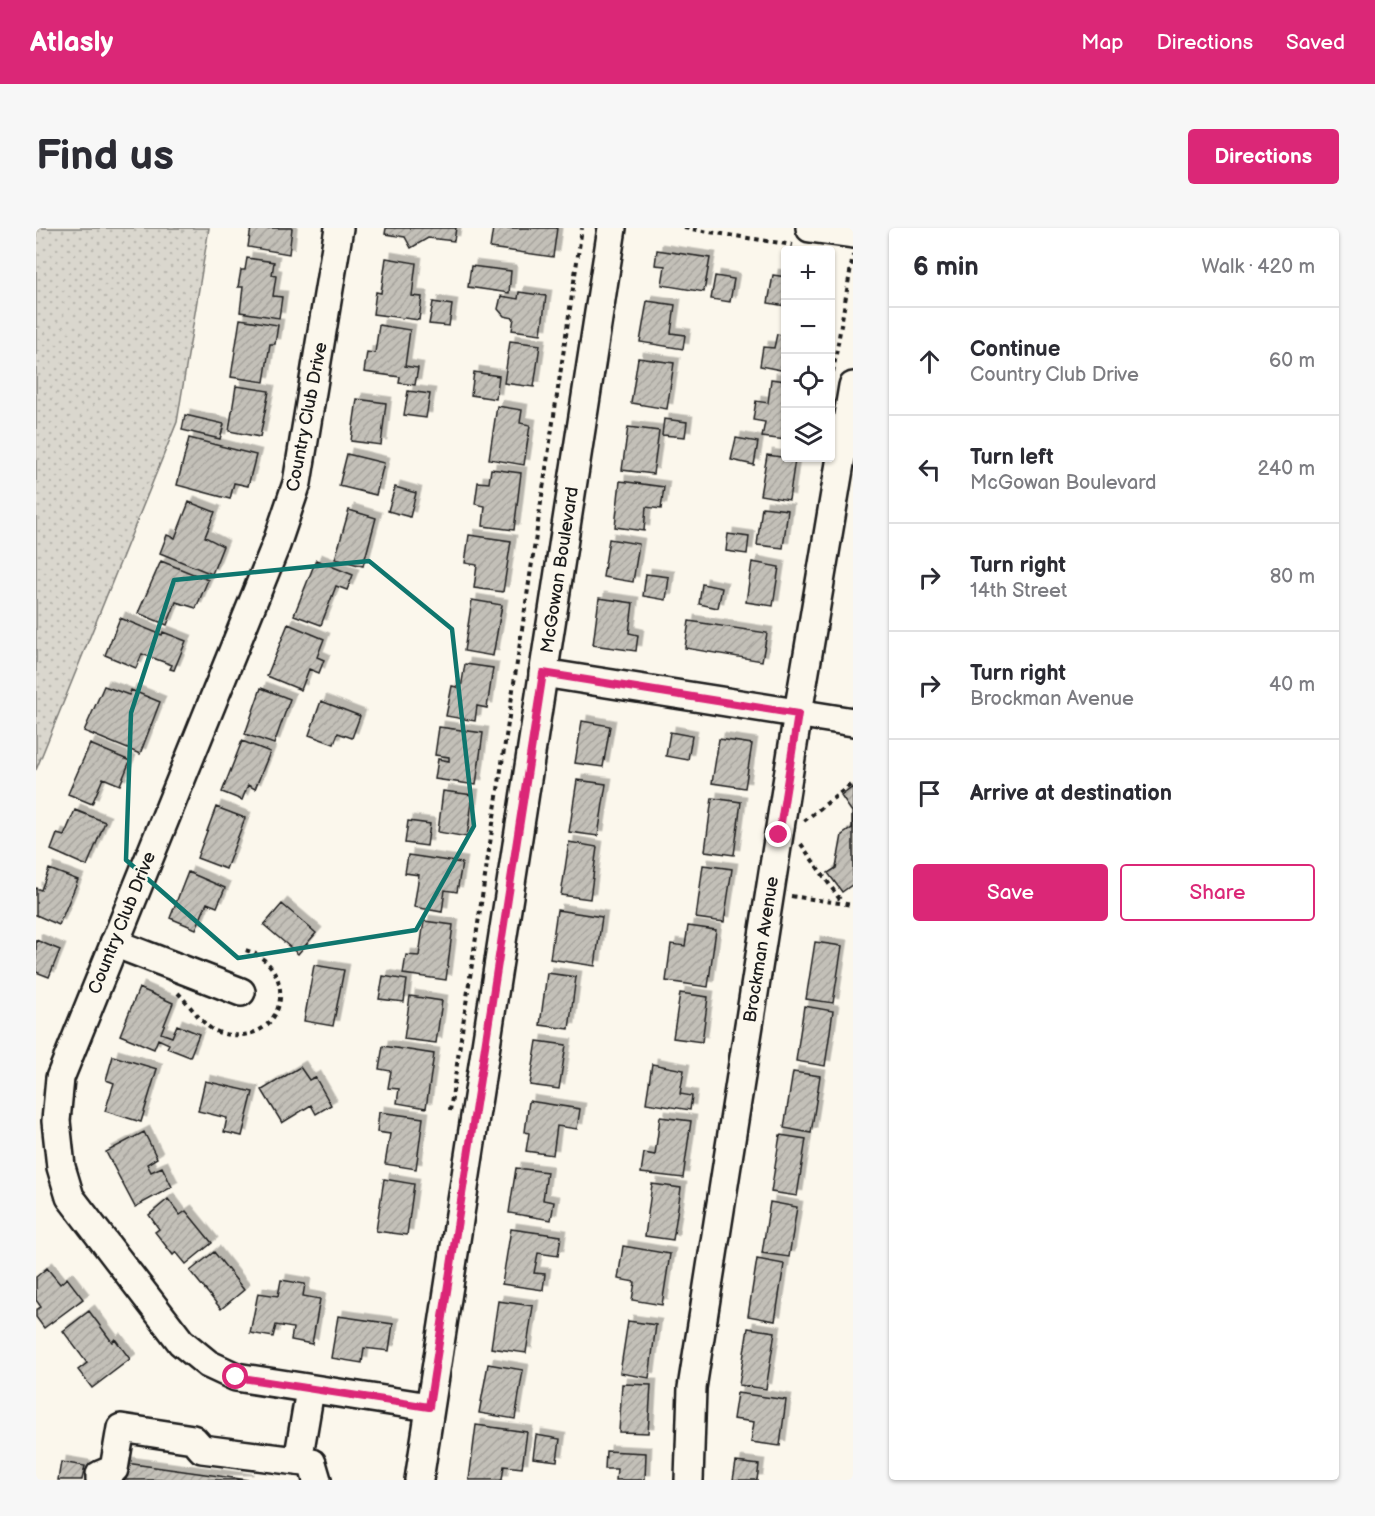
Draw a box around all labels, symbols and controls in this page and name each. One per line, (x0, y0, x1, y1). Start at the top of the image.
text: Atlasly (30, 26, 113, 59)
text: Map (1081, 30, 1124, 55)
text: Directions (1157, 30, 1253, 55)
text: Saved (1286, 30, 1345, 55)
button: Directions (1188, 129, 1339, 184)
text: Find us (36, 131, 174, 182)
map controls (781, 246, 835, 462)
button: + (781, 246, 835, 300)
text: 6 min (913, 252, 979, 283)
text: Walk · 420 m (1202, 255, 1315, 279)
button: − (781, 300, 835, 354)
text: Continue (970, 336, 1060, 363)
street label: Country Club Drive (282, 340, 332, 494)
icon: ahead (913, 345, 946, 378)
text: 60 m (1269, 349, 1315, 373)
button: locate (781, 354, 835, 408)
text: Country Club Drive (970, 363, 1139, 387)
button: layers (781, 408, 835, 462)
text: Turn left (970, 444, 1054, 471)
icon: left (913, 453, 946, 486)
text: 240 m (1258, 457, 1315, 481)
text: McGowan Boulevard (970, 471, 1156, 495)
street label: McGowan Boulevard (536, 485, 582, 654)
text: Turn right (970, 552, 1066, 579)
icon: right (913, 561, 946, 594)
text: 80 m (1270, 565, 1315, 589)
text: 14th Street (970, 579, 1067, 603)
text: Turn right (970, 660, 1066, 687)
icon: right (913, 669, 946, 702)
text: 40 m (1269, 673, 1315, 697)
text: Brockman Avenue (970, 687, 1134, 711)
icon: arrive (913, 777, 946, 810)
text: Arrive at destination (970, 780, 1172, 807)
route end (765, 821, 791, 847)
street label: Country Club Drive (84, 848, 160, 997)
button: Save (913, 864, 1108, 921)
button: Share (1120, 864, 1315, 921)
street label: Brockman Avenue (739, 875, 783, 1024)
route start (222, 1363, 248, 1389)

